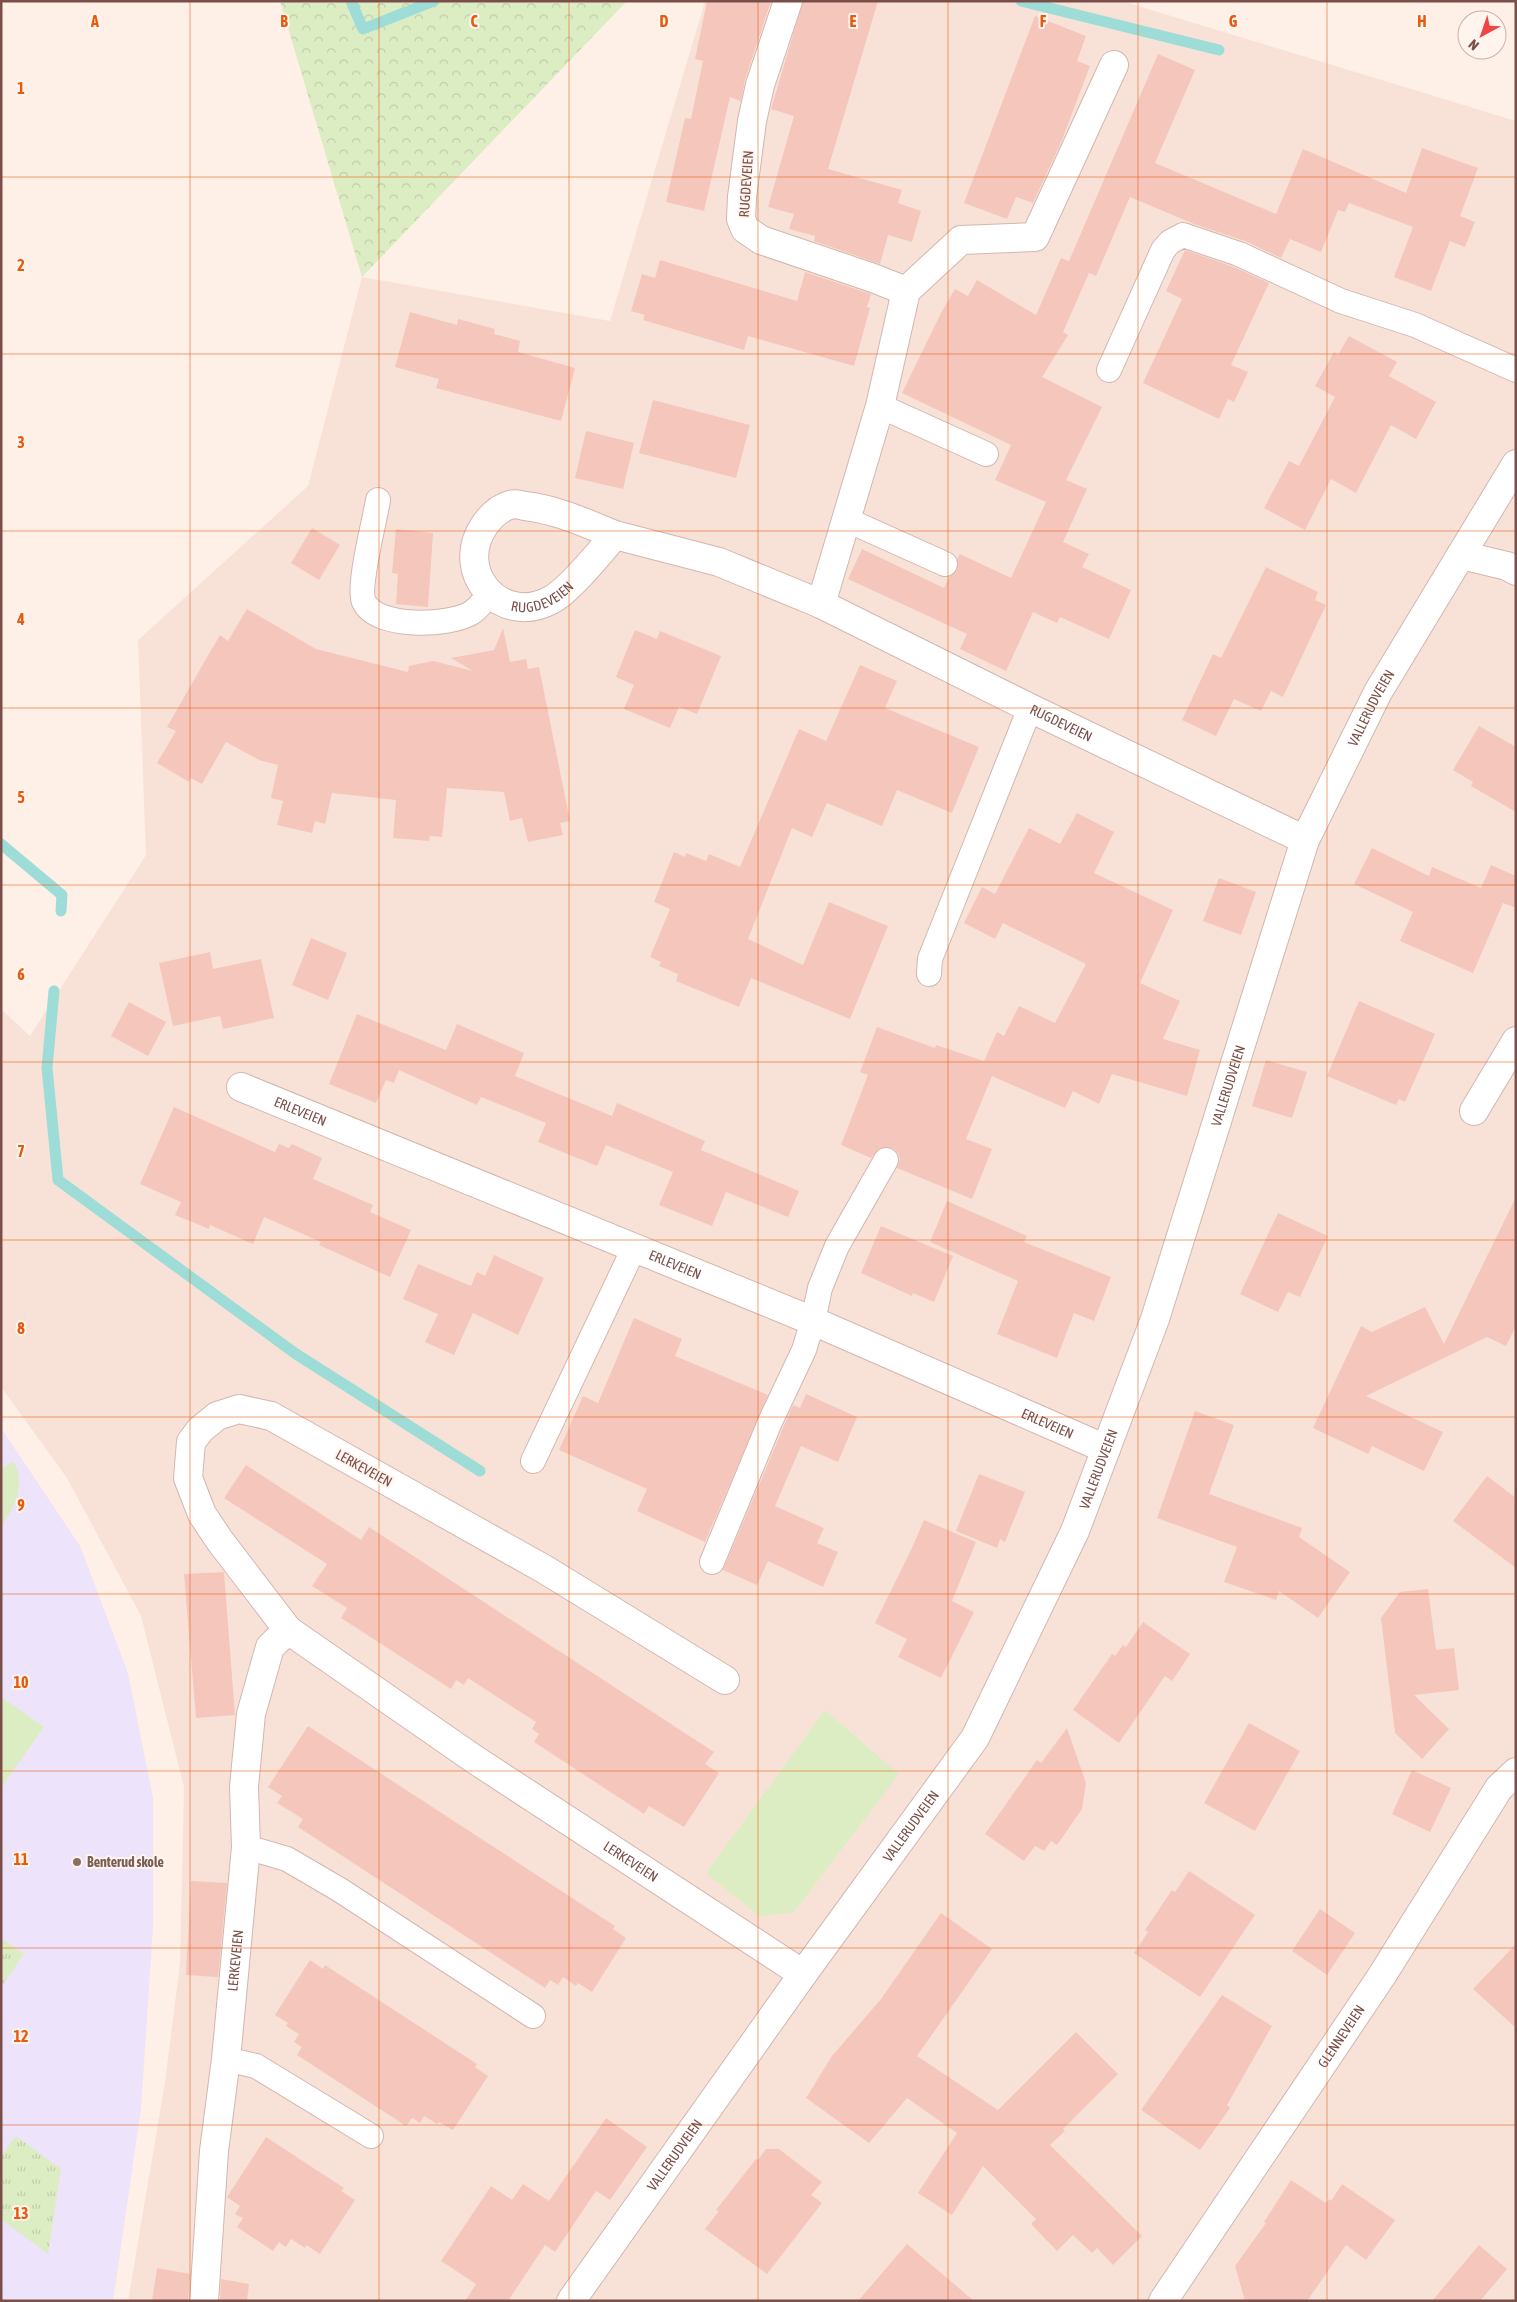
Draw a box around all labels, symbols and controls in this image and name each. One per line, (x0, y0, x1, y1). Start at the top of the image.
north arrow (1457, 10, 1507, 60)
text: A (90, 12, 99, 30)
text: B (280, 12, 288, 30)
text: C (470, 12, 478, 30)
text: D (660, 12, 669, 30)
text: E (850, 12, 857, 30)
text: F (1040, 12, 1047, 30)
text: G (1229, 12, 1238, 30)
text: H (1417, 12, 1427, 30)
text: N (1465, 36, 1482, 54)
text: 1 (17, 79, 25, 97)
street label: RUGDEVEIEN (736, 150, 756, 218)
text: 2 (17, 256, 25, 274)
text: 3 (17, 433, 25, 451)
street label: RUGDEVEIEN (510, 578, 577, 615)
text: 4 (16, 610, 25, 628)
street label: VALLERUDVEIEN (1345, 667, 1398, 749)
street label: RUGDEVEIEN (1027, 701, 1095, 745)
text: 5 (17, 788, 25, 806)
text: 6 (17, 965, 25, 983)
street label: VALLERUDVEIEN (1208, 1043, 1248, 1128)
street label: ERLEVEIEN (272, 1093, 329, 1129)
text: 7 (17, 1142, 25, 1160)
street label: ERLEVEIEN (647, 1247, 704, 1282)
text: 8 (17, 1319, 25, 1337)
street label: ERLEVEIEN (1019, 1405, 1076, 1442)
street label: VALLERUDVEIEN (1076, 1427, 1121, 1511)
street label: LERKEVEIEN (333, 1446, 395, 1490)
text: 9 (17, 1496, 25, 1514)
text: 10 (13, 1673, 29, 1691)
street label: VALLERUDVEIEN (880, 1787, 942, 1865)
street label: LERKEVEIEN (601, 1838, 661, 1885)
text: 11 (13, 1850, 29, 1868)
place label: Benterud skole (87, 1854, 164, 1870)
marker: Benterud skole (71, 1856, 83, 1868)
street label: LERKEVEIEN (224, 1929, 246, 1992)
street label: GLENNEVEIEN (1314, 2002, 1368, 2071)
text: 12 (13, 2027, 29, 2045)
street label: VALLERUDVEIEN (644, 2116, 705, 2194)
text: 13 (13, 2204, 29, 2222)

